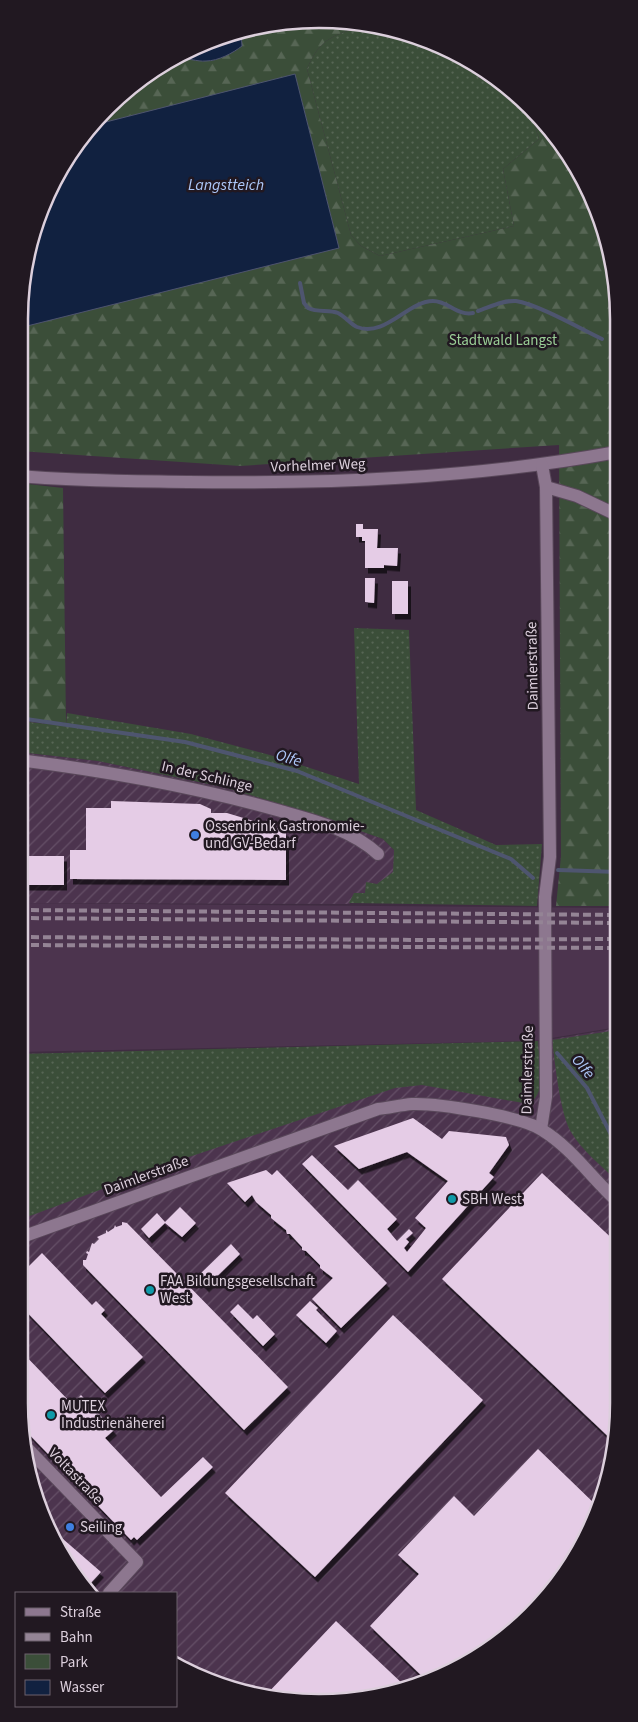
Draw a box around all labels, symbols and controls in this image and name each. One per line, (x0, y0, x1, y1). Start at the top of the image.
water label: Langstteich (188, 174, 264, 196)
park label: Stadtwald Langst (449, 330, 557, 351)
street label: Vorhelmer Weg (270, 453, 366, 478)
street label: Daimlerstraße (521, 621, 544, 711)
water label: Olfe (273, 744, 305, 772)
street label: In der Schlinge (159, 756, 254, 797)
place label: Ossenbrink Gastronomie- und GV-Bedarf (205, 816, 365, 854)
marker: Ossenbrink Gastronomie- und GV-Bedarf (189, 829, 201, 841)
street label: Daimlerstraße (516, 1025, 539, 1115)
water label: Olfe (566, 1050, 600, 1084)
street label: Daimlerstraße (101, 1150, 192, 1201)
place label: SBH West (462, 1189, 522, 1210)
marker: SBH West (446, 1193, 458, 1205)
place label: FAA Bildungsgesellschaft West (160, 1271, 315, 1309)
marker: FAA Bildungsgesellschaft West (144, 1284, 156, 1296)
place label: MUTEX Industrienäherei (61, 1396, 165, 1434)
marker: MUTEX Industrienäherei (45, 1409, 57, 1421)
street label: Voltastraße (43, 1443, 108, 1509)
place label: Seiling (80, 1517, 123, 1538)
marker: Seiling (64, 1521, 76, 1533)
legend (15, 1592, 178, 1707)
text: Straße (60, 1602, 101, 1623)
text: Bahn (60, 1627, 93, 1648)
text: Park (60, 1652, 89, 1673)
text: Wasser (60, 1677, 105, 1698)

